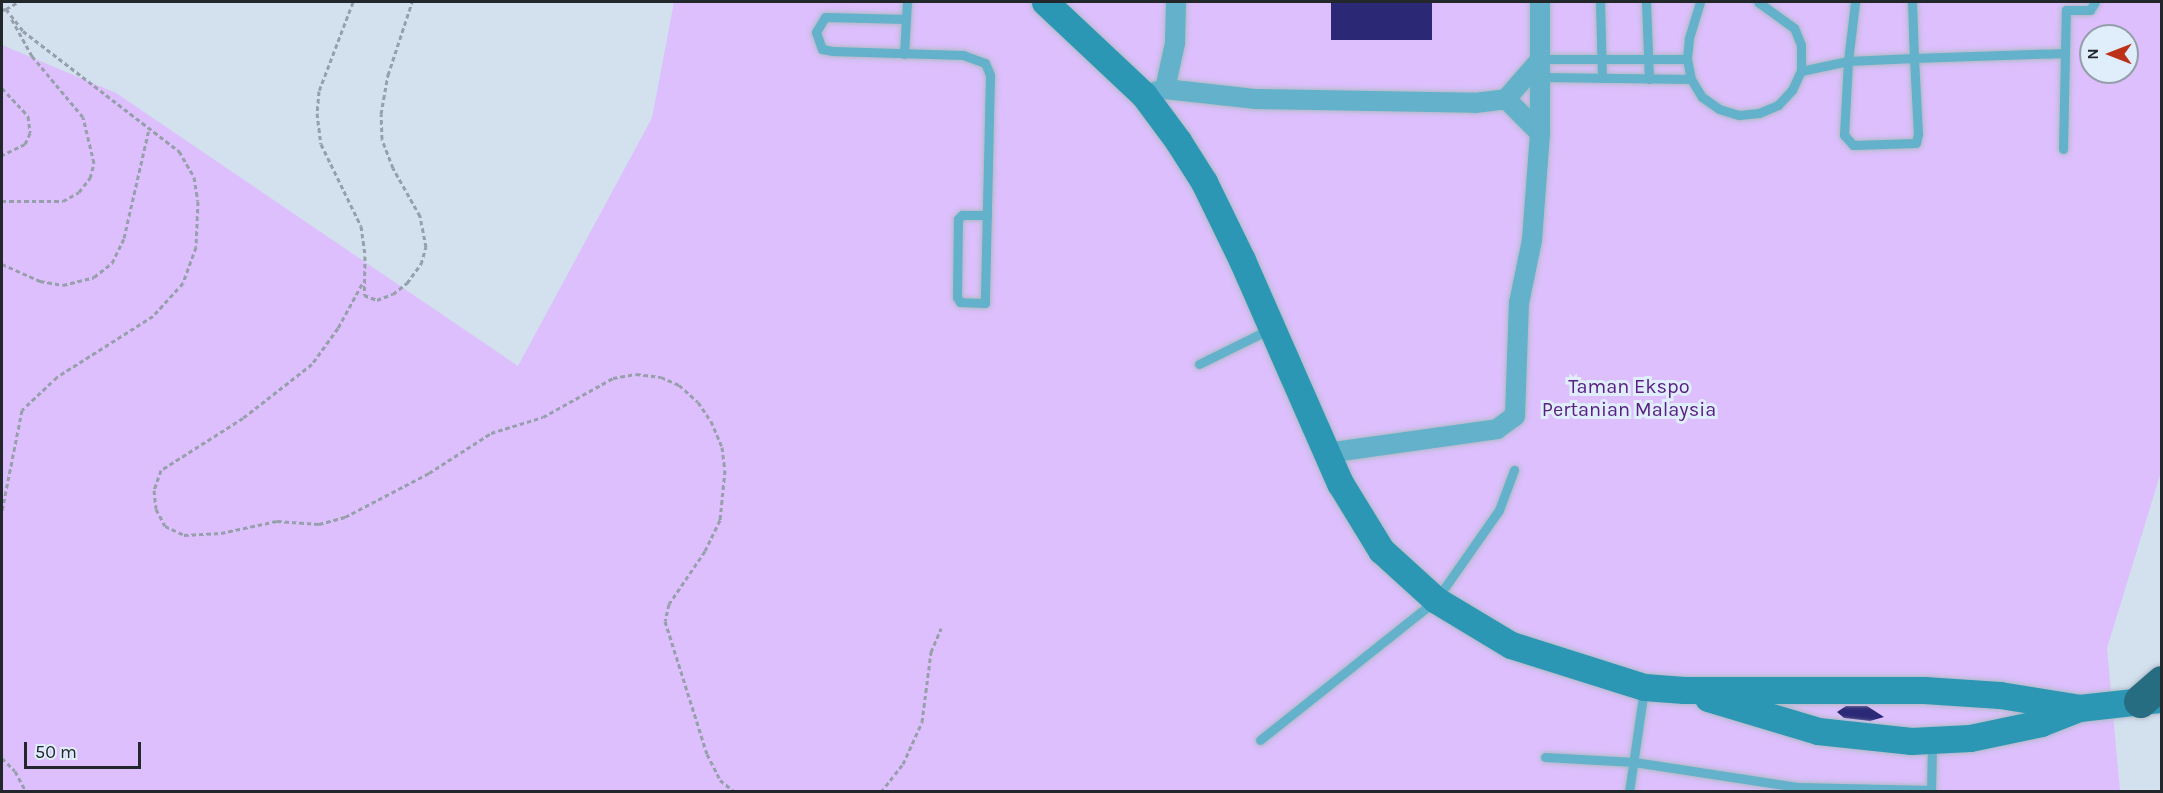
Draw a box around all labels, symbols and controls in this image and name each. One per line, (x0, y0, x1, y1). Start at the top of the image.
north arrow (2079, 24, 2139, 84)
text: N (2083, 48, 2102, 60)
park label: Taman Ekspo Pertanian Malaysia (1542, 374, 1716, 421)
scale bar (27, 730, 144, 768)
text: 50 m (35, 741, 77, 763)

